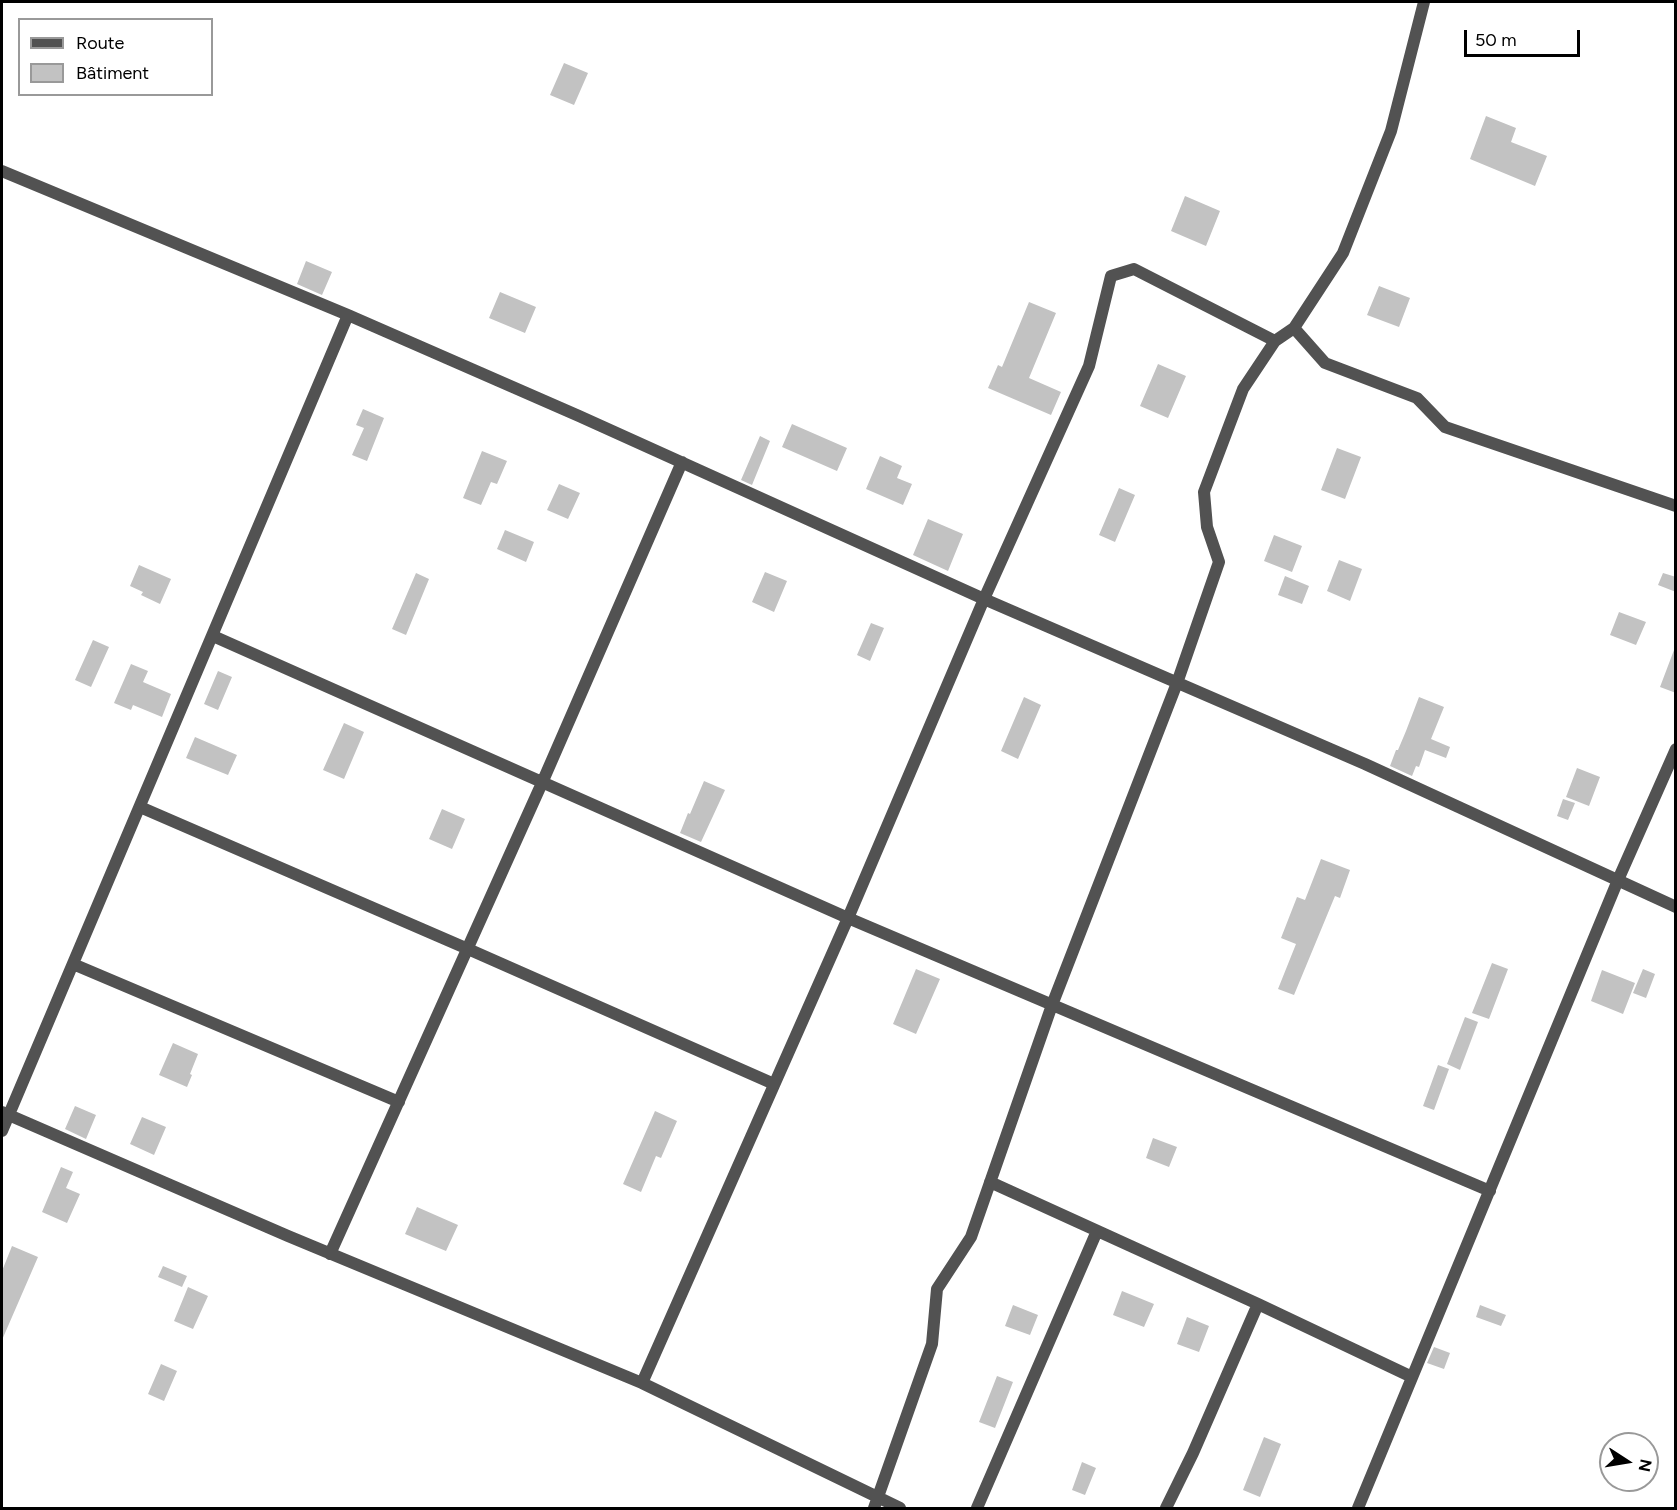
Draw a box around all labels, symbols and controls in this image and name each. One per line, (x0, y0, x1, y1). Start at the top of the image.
legend (18, 18, 213, 96)
scale bar (1467, 18, 1582, 56)
text: 50 m (1475, 29, 1517, 51)
text: Route (76, 32, 124, 54)
text: Bâtiment (76, 62, 149, 84)
north arrow (1599, 1432, 1659, 1492)
text: N (1635, 1457, 1656, 1473)

